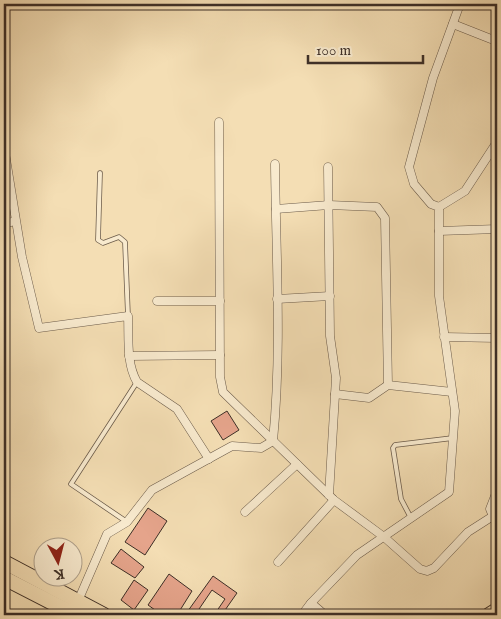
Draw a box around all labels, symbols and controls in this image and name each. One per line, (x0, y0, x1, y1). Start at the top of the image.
scale bar (308, 32, 424, 64)
text: 100 m (316, 41, 352, 60)
north arrow (32, 536, 82, 586)
text: K (52, 564, 66, 584)

